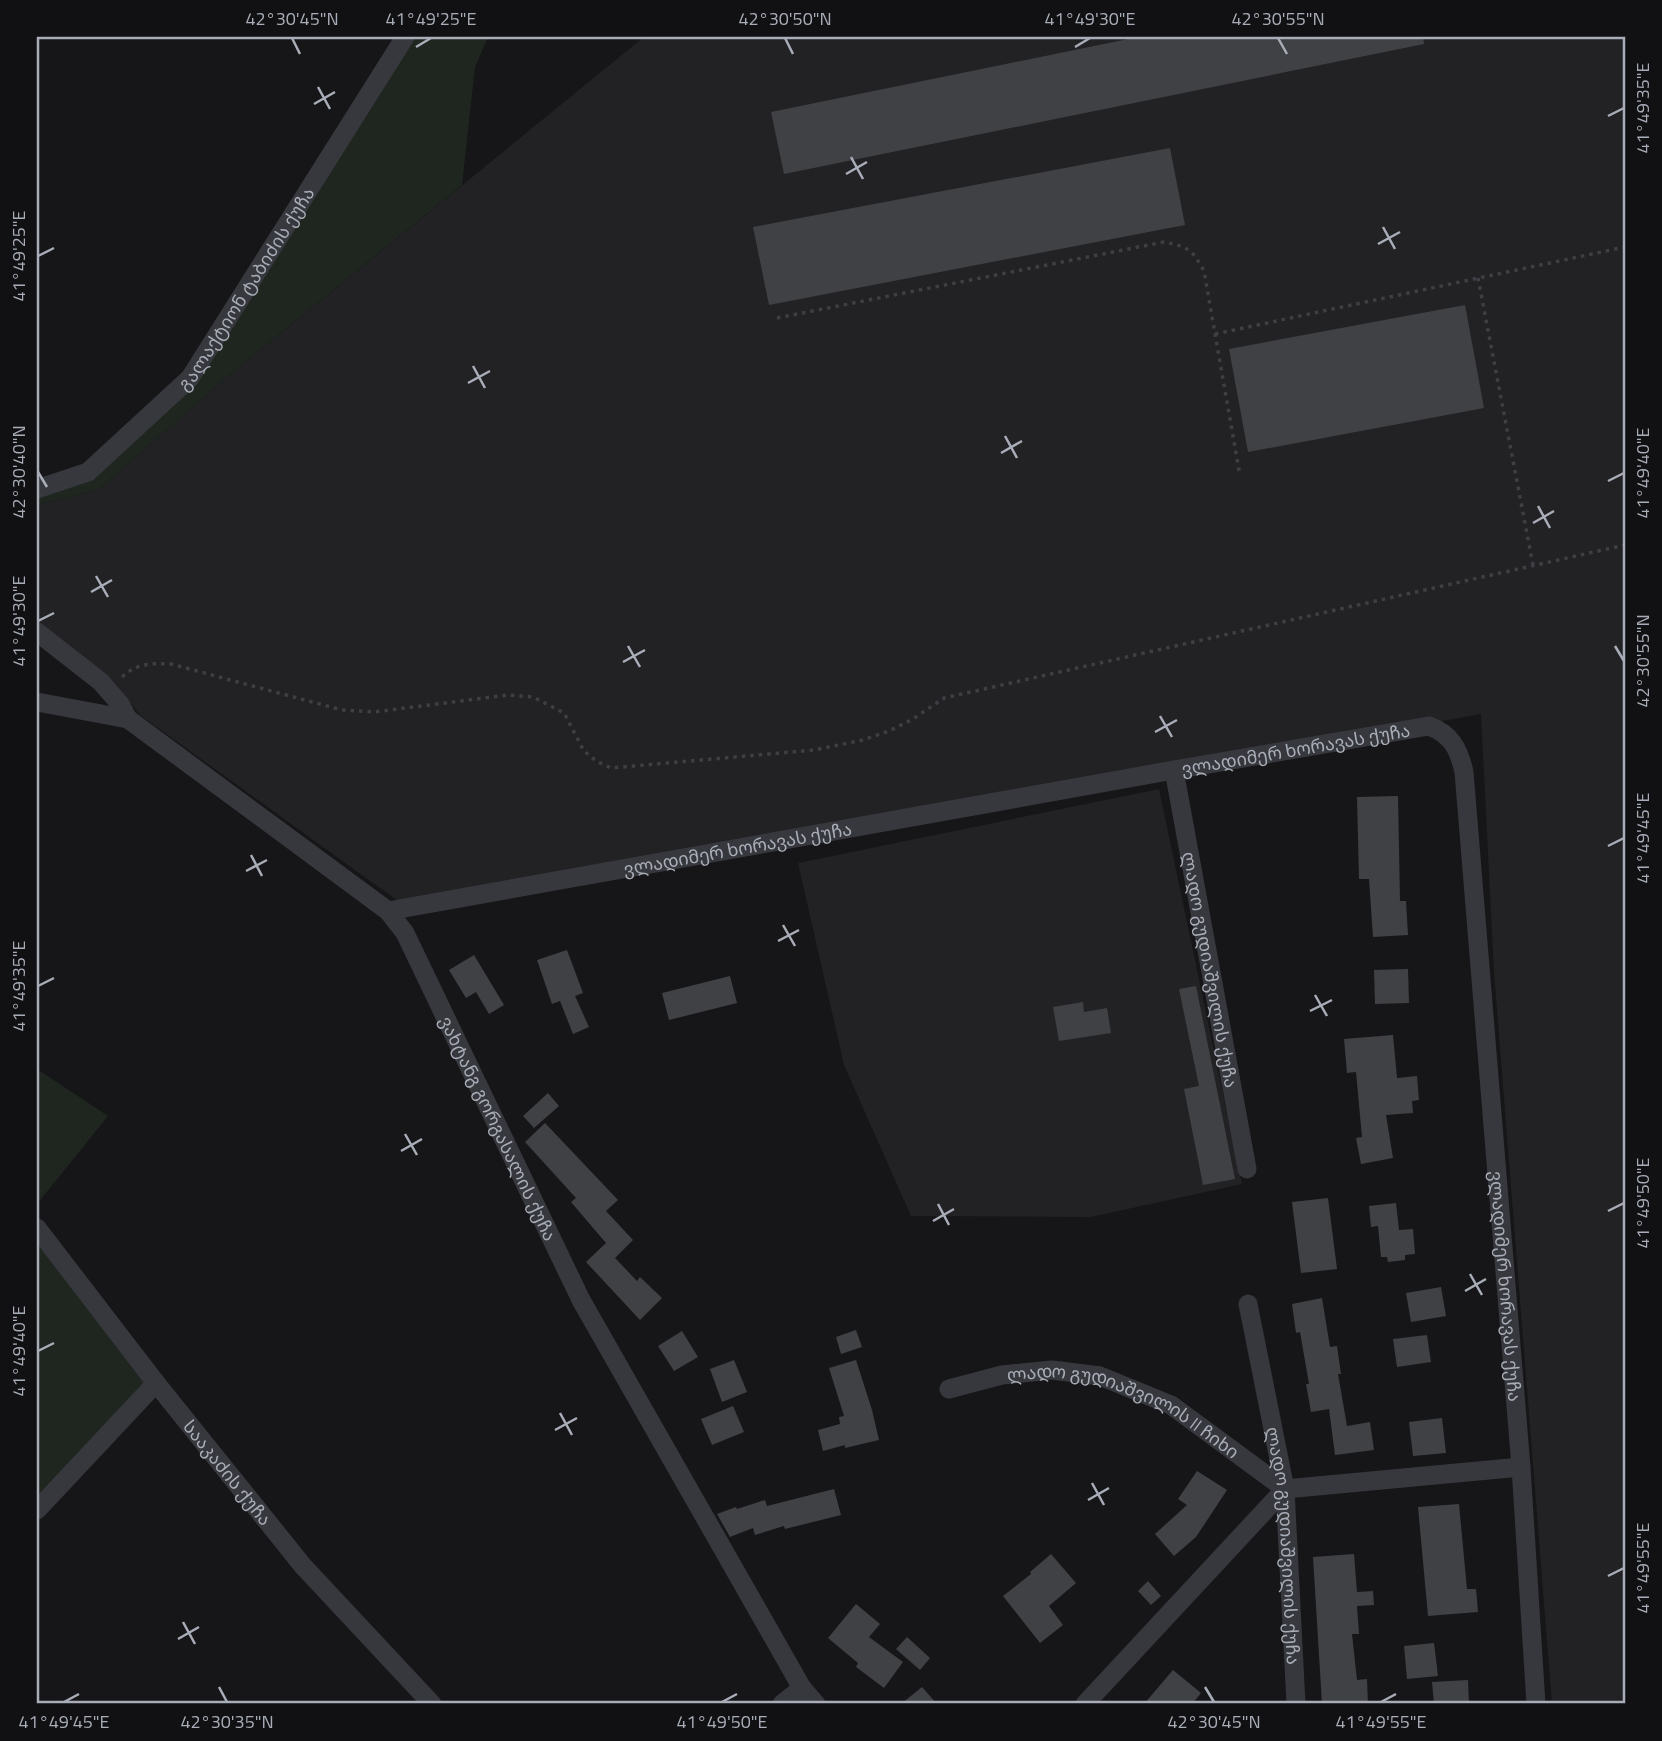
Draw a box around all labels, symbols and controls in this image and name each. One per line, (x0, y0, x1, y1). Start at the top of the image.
text: 42°30'45"N (245, 5, 339, 32)
text: 41°49'25"E (386, 5, 477, 32)
text: 42°30'50"N (738, 5, 832, 32)
text: 41°49'30"E (1045, 5, 1136, 32)
text: 42°30'55"N (1231, 5, 1325, 32)
text: 41°49'35"E (1629, 62, 1656, 153)
street label: გალაქტიონ ტაბიძის ქუჩა (171, 181, 321, 397)
text: 41°49'25"E (5, 210, 32, 301)
text: 42°30'40"N (5, 425, 32, 519)
text: 41°49'40"E (1629, 427, 1656, 518)
text: 41°49'30"E (5, 575, 32, 666)
text: 42°30'55"N (1629, 614, 1656, 708)
street label: ვლადიმერ ხორავას ქუჩა (1179, 716, 1412, 782)
text: 41°49'45"E (1629, 792, 1656, 883)
street label: ვლადიმერ ხორავას ქუჩა (621, 815, 854, 882)
street label: ლადო გუდიაშვილის ქუჩა (1176, 849, 1245, 1090)
text: 41°49'35"E (5, 940, 32, 1031)
street label: ვახტანგ გორგასალის ქუჩა (433, 1011, 564, 1245)
text: 41°49'50"E (1629, 1157, 1656, 1248)
street label: ვლადიმერ ხორავას ქუჩა (1483, 1169, 1529, 1403)
text: 41°49'40"E (5, 1305, 32, 1396)
street label: ლადო გუდიაშვილის II ჩიხი (1006, 1357, 1245, 1465)
street label: სააკაძის ქუჩა (177, 1414, 279, 1531)
street label: ლადო გუდიაშვილის ქუჩა (1259, 1424, 1307, 1666)
text: 41°49'55"E (1629, 1522, 1656, 1613)
text: 41°49'45"E (19, 1708, 110, 1735)
text: 42°30'35"N (180, 1708, 274, 1735)
text: 41°49'50"E (677, 1708, 768, 1735)
text: 42°30'45"N (1167, 1708, 1261, 1735)
text: 41°49'55"E (1336, 1708, 1427, 1735)

